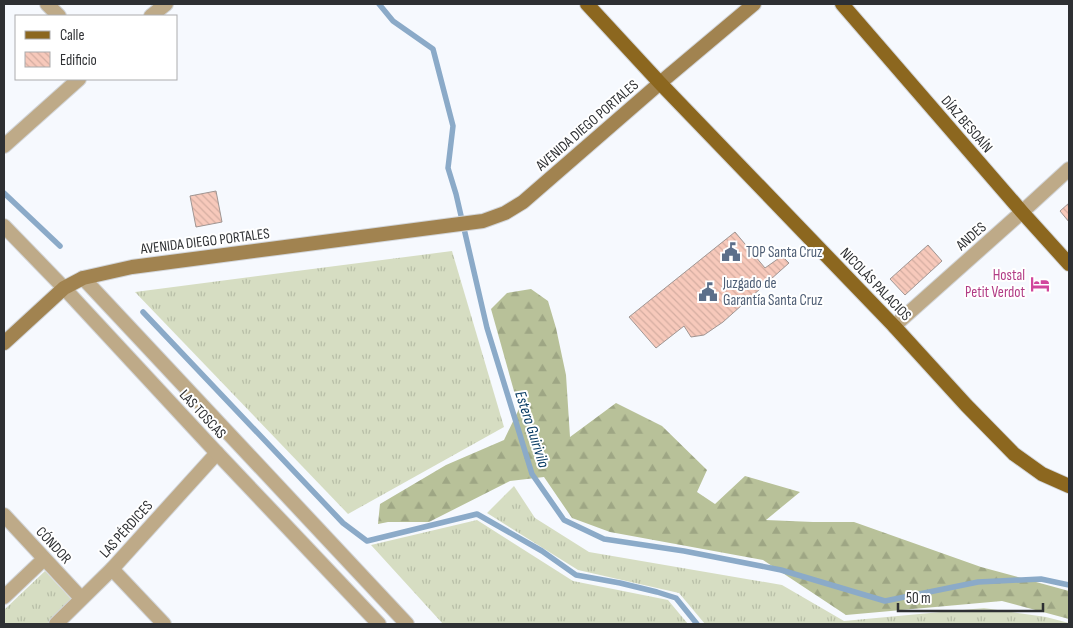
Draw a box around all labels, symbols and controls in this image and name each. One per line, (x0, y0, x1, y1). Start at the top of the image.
legend (15, 15, 178, 80)
text: Calle (60, 26, 84, 45)
text: Edificio (60, 51, 97, 70)
street label: AVENIDA DIEGO PORTALES (531, 76, 643, 176)
street label: DÍAZ BESOAÍN (937, 92, 997, 157)
street label: ANDES (951, 218, 990, 255)
street label: AVENIDA DIEGO PORTALES (139, 224, 271, 259)
public building icon: TOP Santa Cruz (720, 241, 742, 263)
place label: TOP Santa Cruz (746, 243, 823, 262)
street label: NICOLÁS PALACIOS (836, 244, 915, 325)
place label: Hostal Petit Verdot (965, 266, 1025, 302)
hotel icon: Hostal Petit Verdot (1029, 273, 1051, 295)
place label: Juzgado de Garantía Santa Cruz (722, 274, 823, 310)
public building icon: Juzgado de Garantía Santa Cruz (697, 281, 719, 303)
street label: LAS TOSCAS (175, 386, 230, 443)
water label: Estero Guirivilo (510, 389, 553, 471)
street label: LAS PÉRDICES (96, 497, 157, 562)
street label: CÓNDOR (32, 523, 76, 568)
scale bar (898, 580, 1043, 612)
text: 50 m (906, 589, 931, 608)

